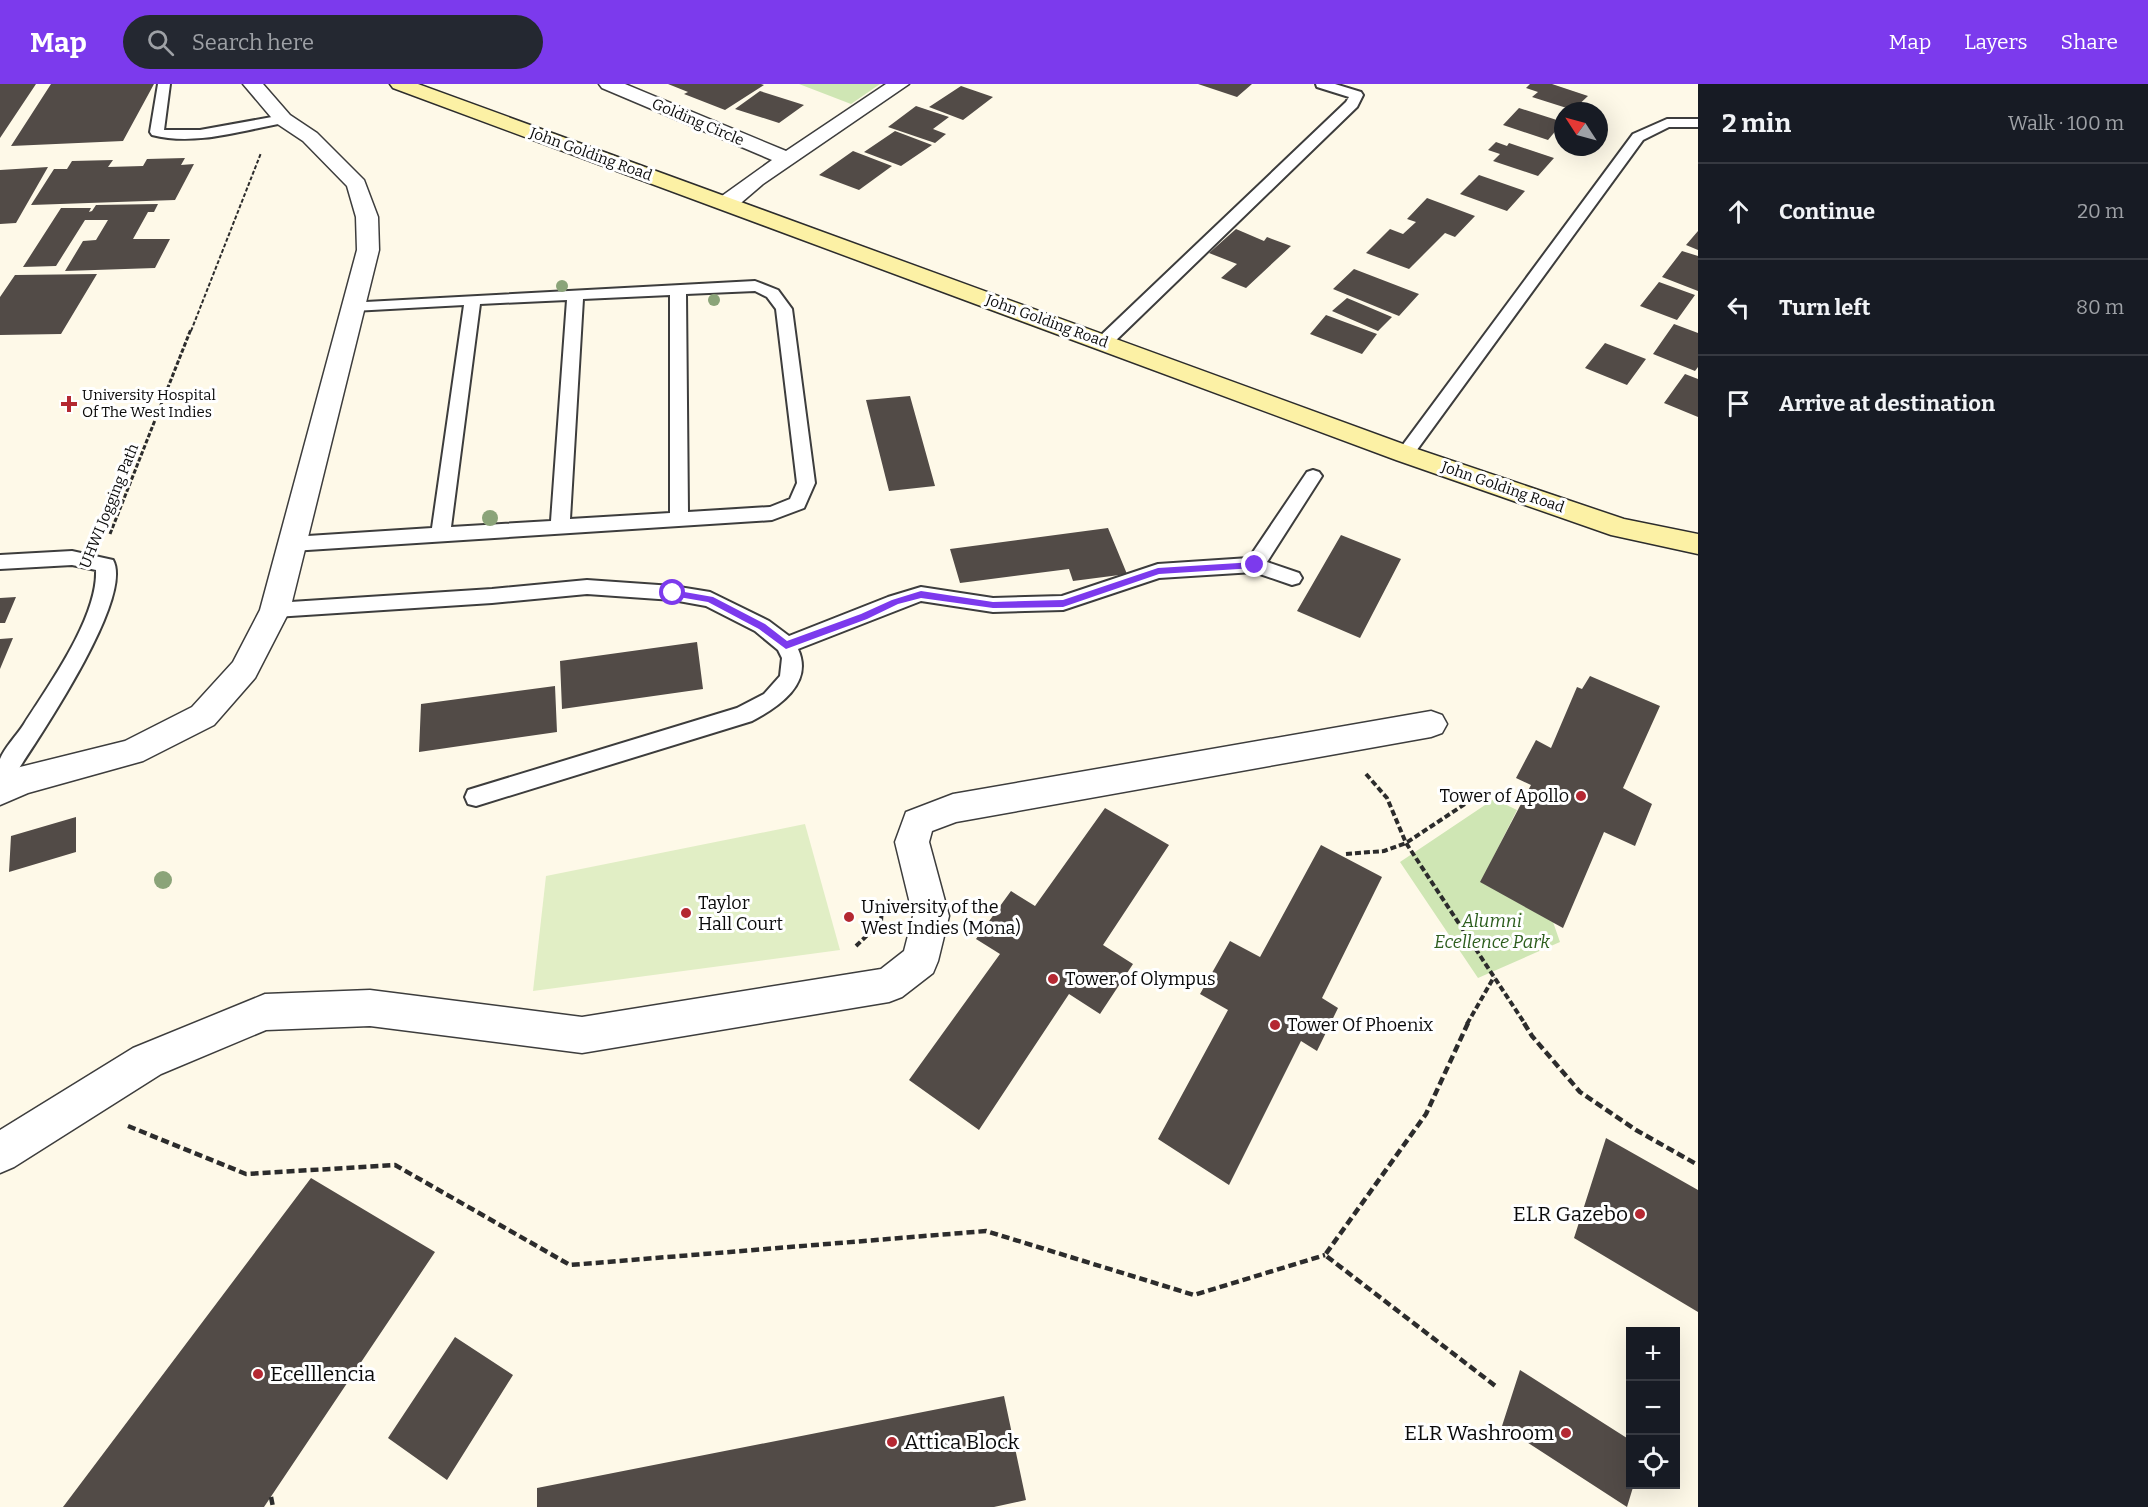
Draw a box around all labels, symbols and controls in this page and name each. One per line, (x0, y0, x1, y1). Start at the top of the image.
search box (123, 15, 543, 69)
text: Map (30, 26, 87, 59)
icon: search (144, 26, 177, 59)
text: Search here (192, 29, 314, 56)
text: Map (1889, 29, 1931, 55)
text: Layers (1964, 29, 2028, 55)
text: Share (2061, 29, 2118, 55)
street label: Golding Circle (649, 95, 747, 149)
north arrow (1554, 102, 1608, 156)
text: 2 min (1722, 108, 1791, 139)
text: Walk · 100 m (2008, 111, 2124, 135)
street label: John Golding Road (527, 123, 655, 185)
icon: ahead (1722, 195, 1755, 228)
text: Continue (1779, 198, 1875, 225)
text: 20 m (2077, 199, 2124, 223)
street label: John Golding Road (983, 290, 1111, 352)
icon: left (1722, 291, 1755, 324)
text: Turn left (1779, 294, 1871, 321)
text: 80 m (2076, 295, 2124, 319)
place label: University Hospital Of The West Indies (82, 386, 216, 421)
icon: arrive (1722, 387, 1755, 420)
text: Arrive at destination (1779, 390, 1995, 417)
marker: University Hospital Of The West Indies (60, 395, 78, 413)
street label: UHWI Jogging Path (76, 440, 142, 571)
street label: John Golding Road (1438, 457, 1567, 516)
route end (1241, 551, 1267, 577)
route start (659, 579, 685, 605)
place label: Tower of Apollo (1439, 785, 1569, 807)
marker: Tower of Apollo (1574, 789, 1588, 803)
place label: Taylor Hall Court (698, 892, 783, 935)
place label: University of the West Indies (Mona) (861, 896, 1021, 939)
marker: Taylor Hall Court (679, 906, 693, 920)
marker: University of the West Indies (Mona) (842, 910, 856, 924)
park label: Alumni Ecellence Park (1434, 910, 1550, 953)
place label: Tower of Olympus (1065, 968, 1216, 990)
marker: Tower of Olympus (1046, 972, 1060, 986)
place label: Tower Of Phoenix (1287, 1014, 1433, 1036)
marker: Tower Of Phoenix (1268, 1018, 1282, 1032)
place label: ELR Gazebo (1513, 1201, 1628, 1227)
marker: ELR Gazebo (1633, 1207, 1647, 1221)
map controls (1626, 1327, 1680, 1489)
button: + (1626, 1327, 1680, 1381)
place label: Ecelllencia (270, 1361, 376, 1387)
marker: Ecelllencia (251, 1367, 265, 1381)
button: − (1626, 1381, 1680, 1435)
place label: ELR Washroom (1404, 1420, 1554, 1446)
marker: ELR Washroom (1559, 1426, 1573, 1440)
place label: Attica Block (904, 1429, 1020, 1455)
marker: Attica Block (885, 1435, 899, 1449)
button: locate (1626, 1435, 1680, 1489)

